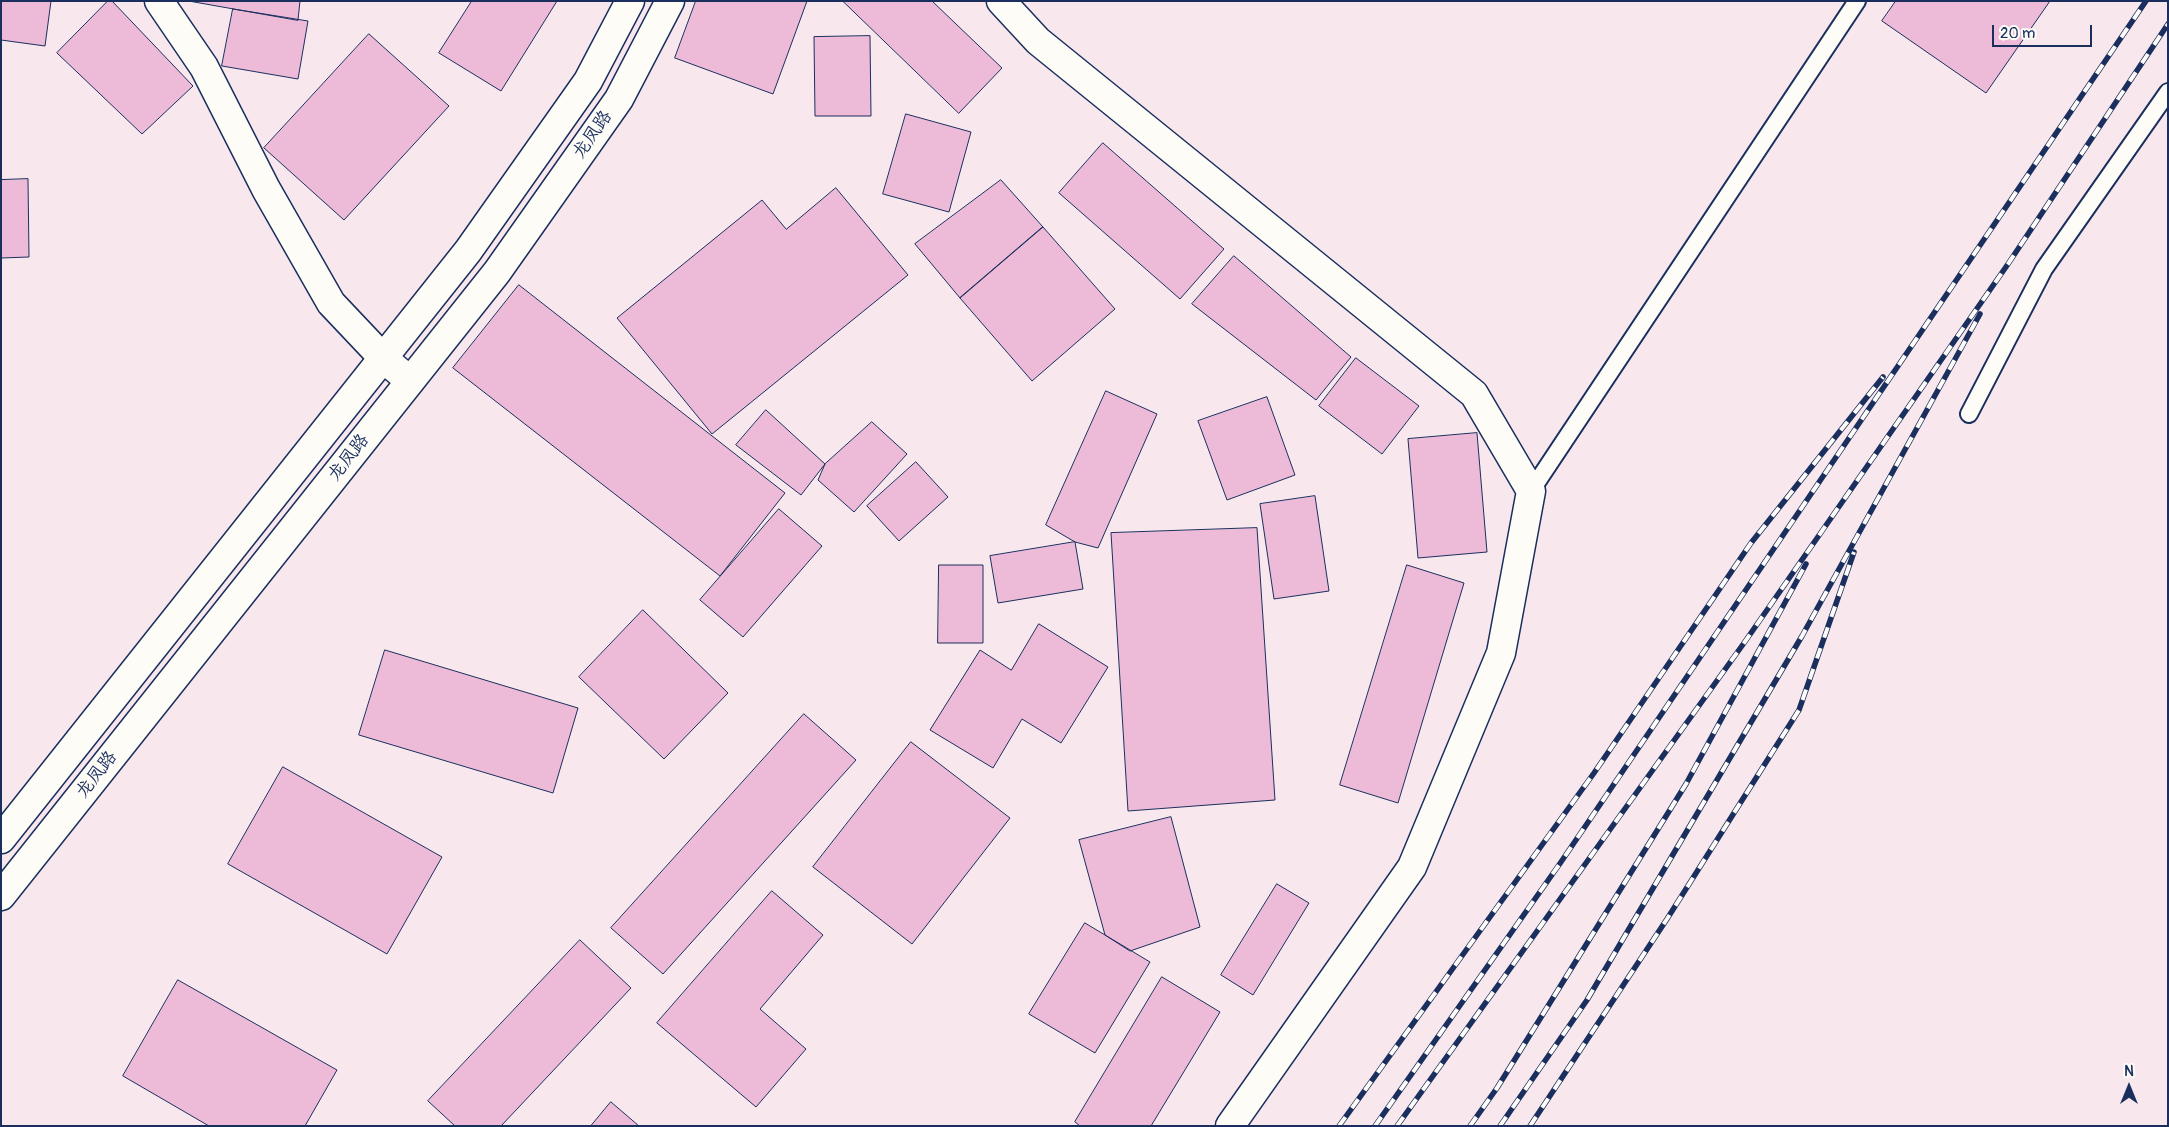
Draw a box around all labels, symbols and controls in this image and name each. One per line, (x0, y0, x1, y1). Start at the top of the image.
scale bar (1994, 15, 2094, 47)
text: 20 m (2000, 24, 2035, 43)
street label: 龙凤路 (569, 107, 617, 163)
street label: 龙凤路 (324, 430, 374, 486)
street label: 龙凤路 (72, 747, 122, 803)
north arrow (2104, 1062, 2154, 1112)
text: N (2124, 1063, 2134, 1080)

